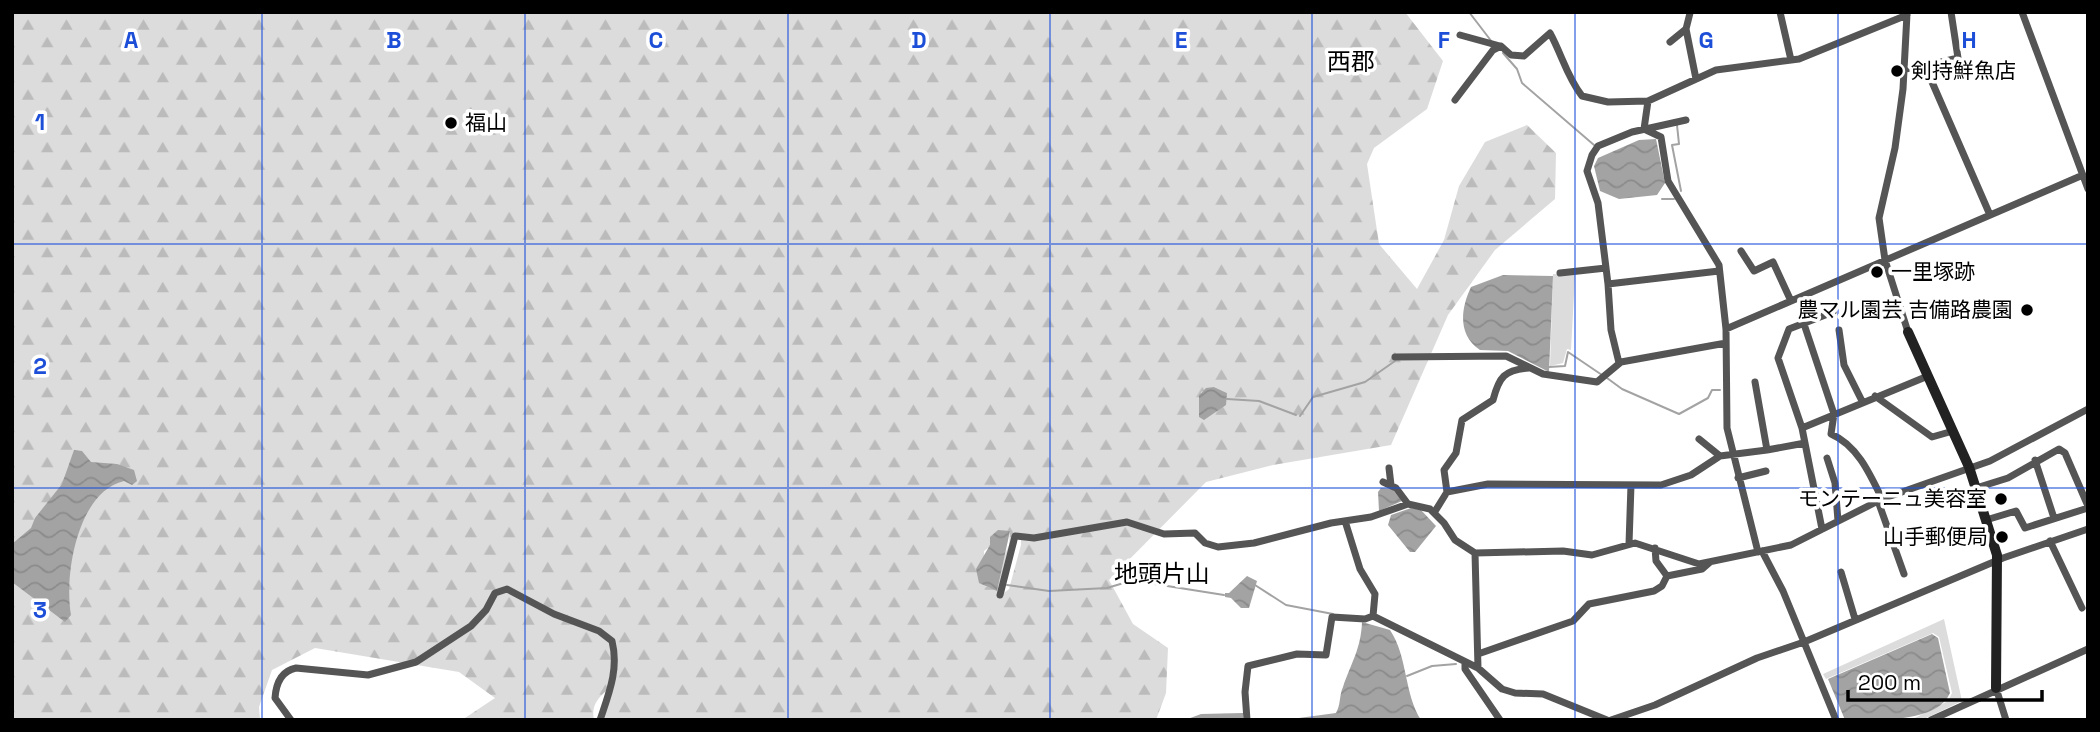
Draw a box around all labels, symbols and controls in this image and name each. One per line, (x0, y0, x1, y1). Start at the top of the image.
text: A (124, 25, 139, 55)
text: B (386, 25, 402, 55)
text: C (649, 25, 663, 55)
text: D (911, 25, 927, 55)
text: E (1175, 25, 1187, 55)
text: F (1438, 25, 1450, 55)
text: G (1698, 25, 1714, 55)
text: H (1961, 25, 1977, 55)
district label: 西郡 (1327, 46, 1375, 77)
place label: 剣持鮮魚店 (1911, 57, 2016, 84)
marker: 剣持鮮魚店 (1889, 63, 1905, 79)
text: 1 (35, 107, 45, 137)
place label: 福山 (465, 109, 507, 136)
marker: 福山 (443, 115, 459, 131)
place label: 一里塚跡 (1891, 258, 1975, 285)
marker: 一里塚跡 (1869, 264, 1885, 280)
place label: 農マル園芸 吉備路農園 (1798, 296, 2013, 323)
marker: 農マル園芸 吉備路農園 (2019, 302, 2035, 318)
text: 2 (33, 351, 47, 381)
place label: モンテーニュ美容室 (1798, 485, 1987, 512)
marker: モンテーニュ美容室 (1993, 491, 2009, 507)
place label: 山手郵便局 (1883, 523, 1988, 550)
marker: 山手郵便局 (1994, 529, 2010, 545)
district label: 地頭片山 (1114, 558, 1210, 589)
text: 3 (33, 595, 47, 625)
scale bar (1848, 658, 2042, 702)
text: 200 m (1858, 669, 1921, 696)

